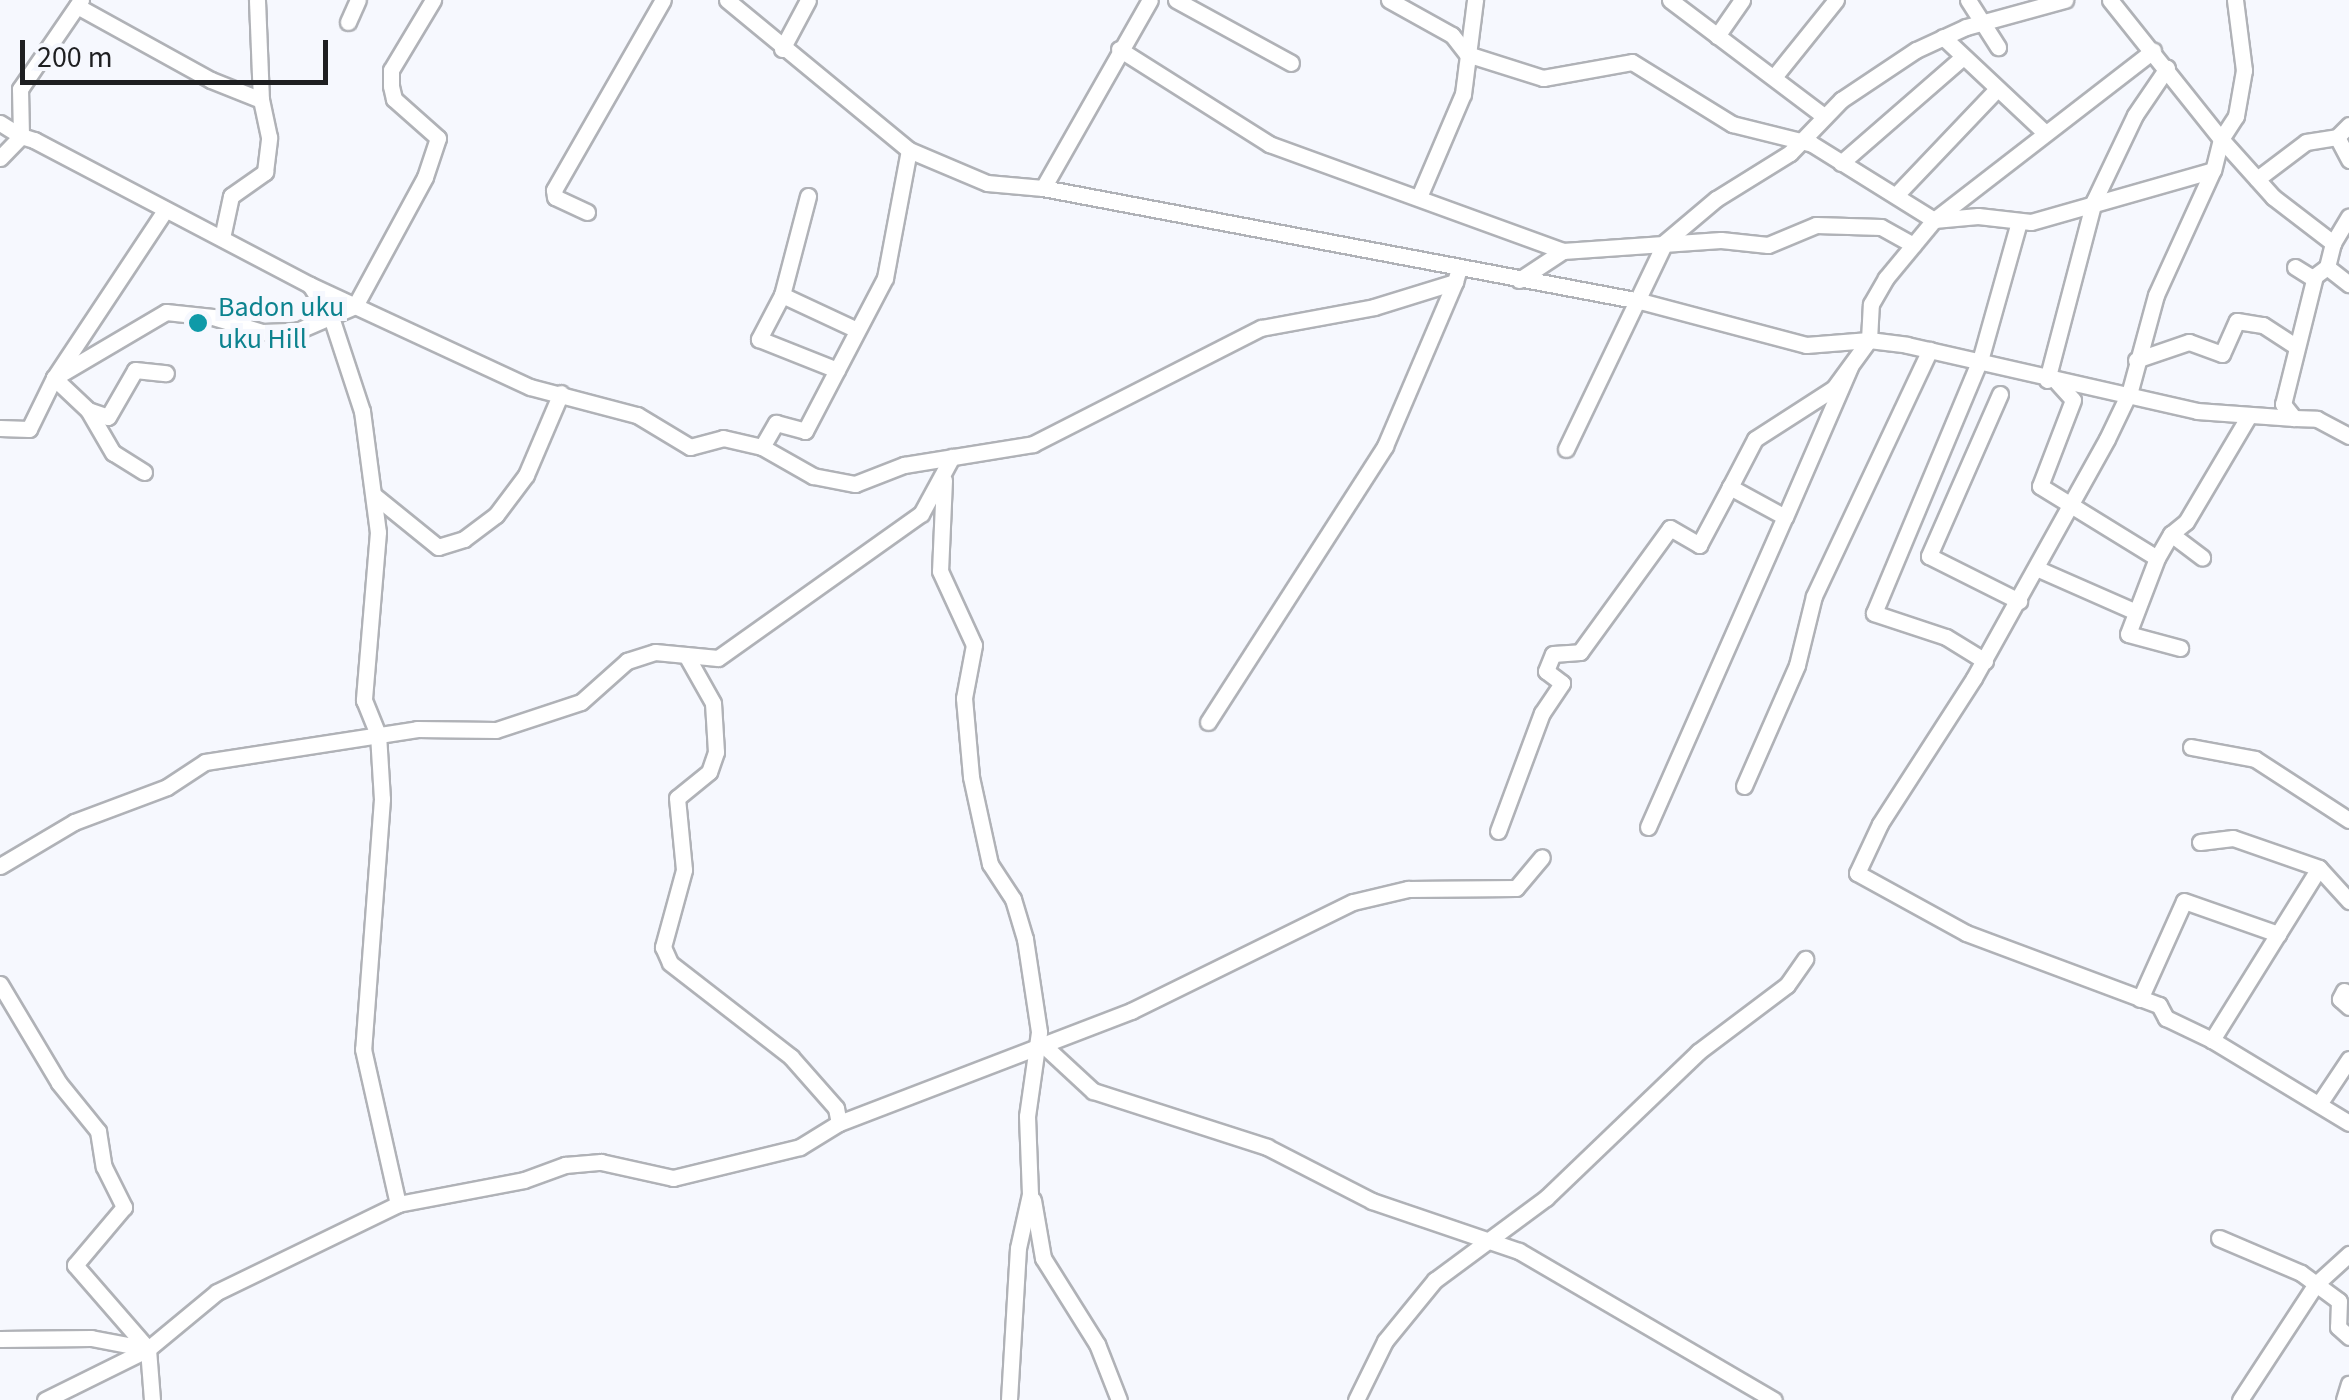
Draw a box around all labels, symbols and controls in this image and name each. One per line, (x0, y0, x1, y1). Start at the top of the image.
scale bar (25, 20, 332, 82)
text: 200 m (37, 36, 113, 79)
place label: Badon uku uku Hill (218, 290, 344, 356)
marker: Badon uku uku Hill (187, 312, 209, 334)

